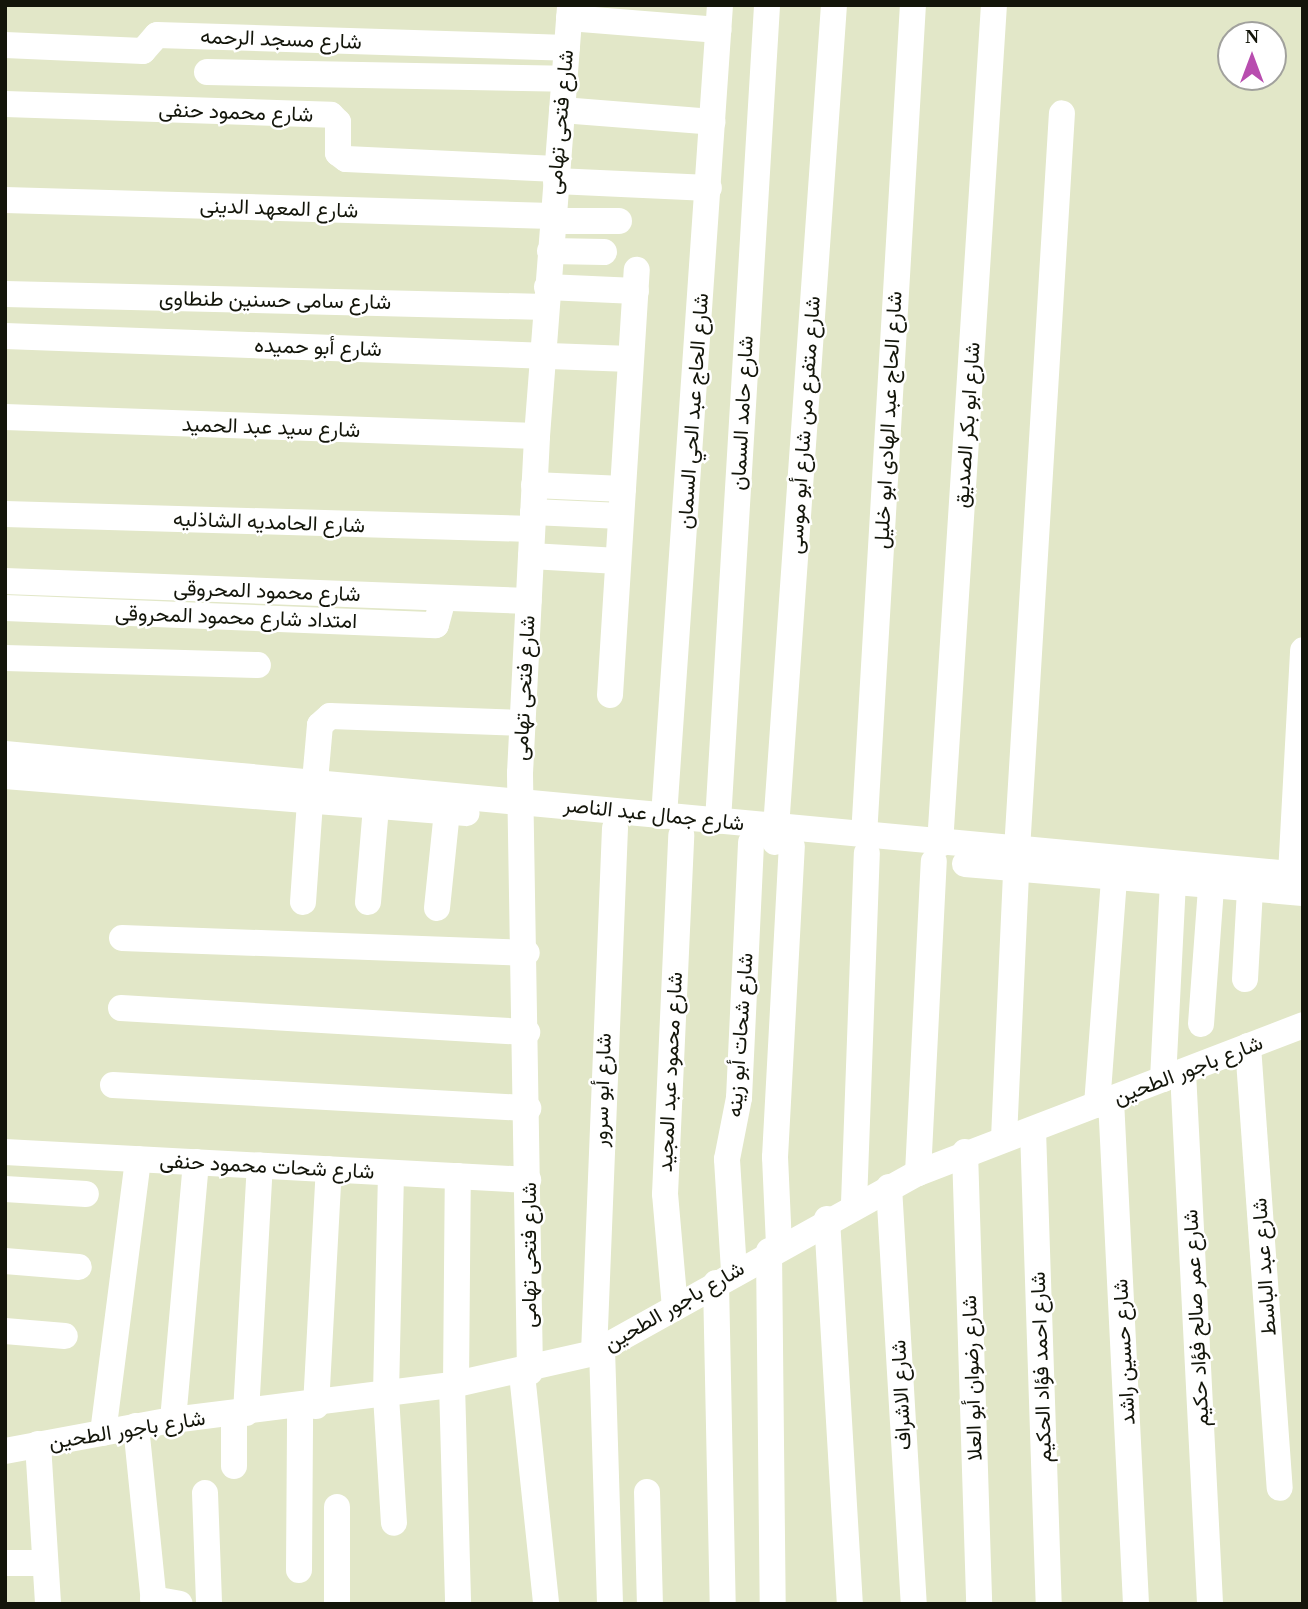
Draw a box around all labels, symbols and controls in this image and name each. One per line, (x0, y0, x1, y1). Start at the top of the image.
north arrow (1217, 21, 1287, 91)
street label: شارع مسجد الرحمه (200, 24, 362, 54)
text: N (1245, 26, 1259, 47)
street label: شارع فتحى تهامى (541, 48, 579, 196)
street label: شارع محمود حنفى (158, 97, 314, 127)
street label: شارع المعهد الدينى (199, 193, 359, 223)
street label: شارع سامى حسنين طنطاوى (159, 285, 391, 315)
street label: شارع الحاج عبد الهادى ابو خليل (869, 291, 907, 549)
street label: شارع الحاج عبد الحي السمان (672, 292, 714, 530)
street label: شارع متفرع من شارع أبو موسى (782, 295, 826, 555)
street label: شارع أبو حميده (254, 332, 382, 362)
street label: شارع حامد السمان (725, 335, 759, 491)
street label: شارع ابو بكر الصديق (949, 341, 985, 509)
street label: شارع سيد عبد الحميد (181, 411, 361, 443)
street label: شارع الحامديه الشاذليه (173, 506, 365, 538)
street label: شارع محمود المحروقى (173, 575, 361, 607)
street label: امتداد شارع محمود المحروقى (115, 600, 357, 634)
street label: شارع فتحى تهامى (508, 615, 540, 761)
street label: شارع جمال عبد الناصر (562, 792, 746, 836)
street label: شارع شحات أبو زينه (722, 952, 758, 1118)
street label: شارع محمود عبد المجيد (652, 971, 688, 1173)
street label: شارع باجور الطحين (1110, 1030, 1266, 1110)
street label: شارع أبو سرور (587, 1033, 617, 1147)
street label: شارع شحات محمود حنفى (159, 1148, 375, 1184)
street label: شارع فتحى تهامى (516, 1182, 542, 1328)
street label: شارع عبد الباسط (1247, 1197, 1281, 1337)
street label: شارع عمر صالح فؤاد حكيم (1178, 1209, 1214, 1427)
street label: شارع باجور الطحين (599, 1256, 749, 1356)
street label: شارع احمد فؤاد الحكيم (1025, 1271, 1057, 1463)
street label: شارع حسين راشد (1108, 1278, 1140, 1426)
street label: شارع رضوان أبو العلا (957, 1295, 987, 1461)
street label: شارع الاشراف (886, 1339, 916, 1451)
street label: شارع باجور الطحين (47, 1405, 207, 1455)

